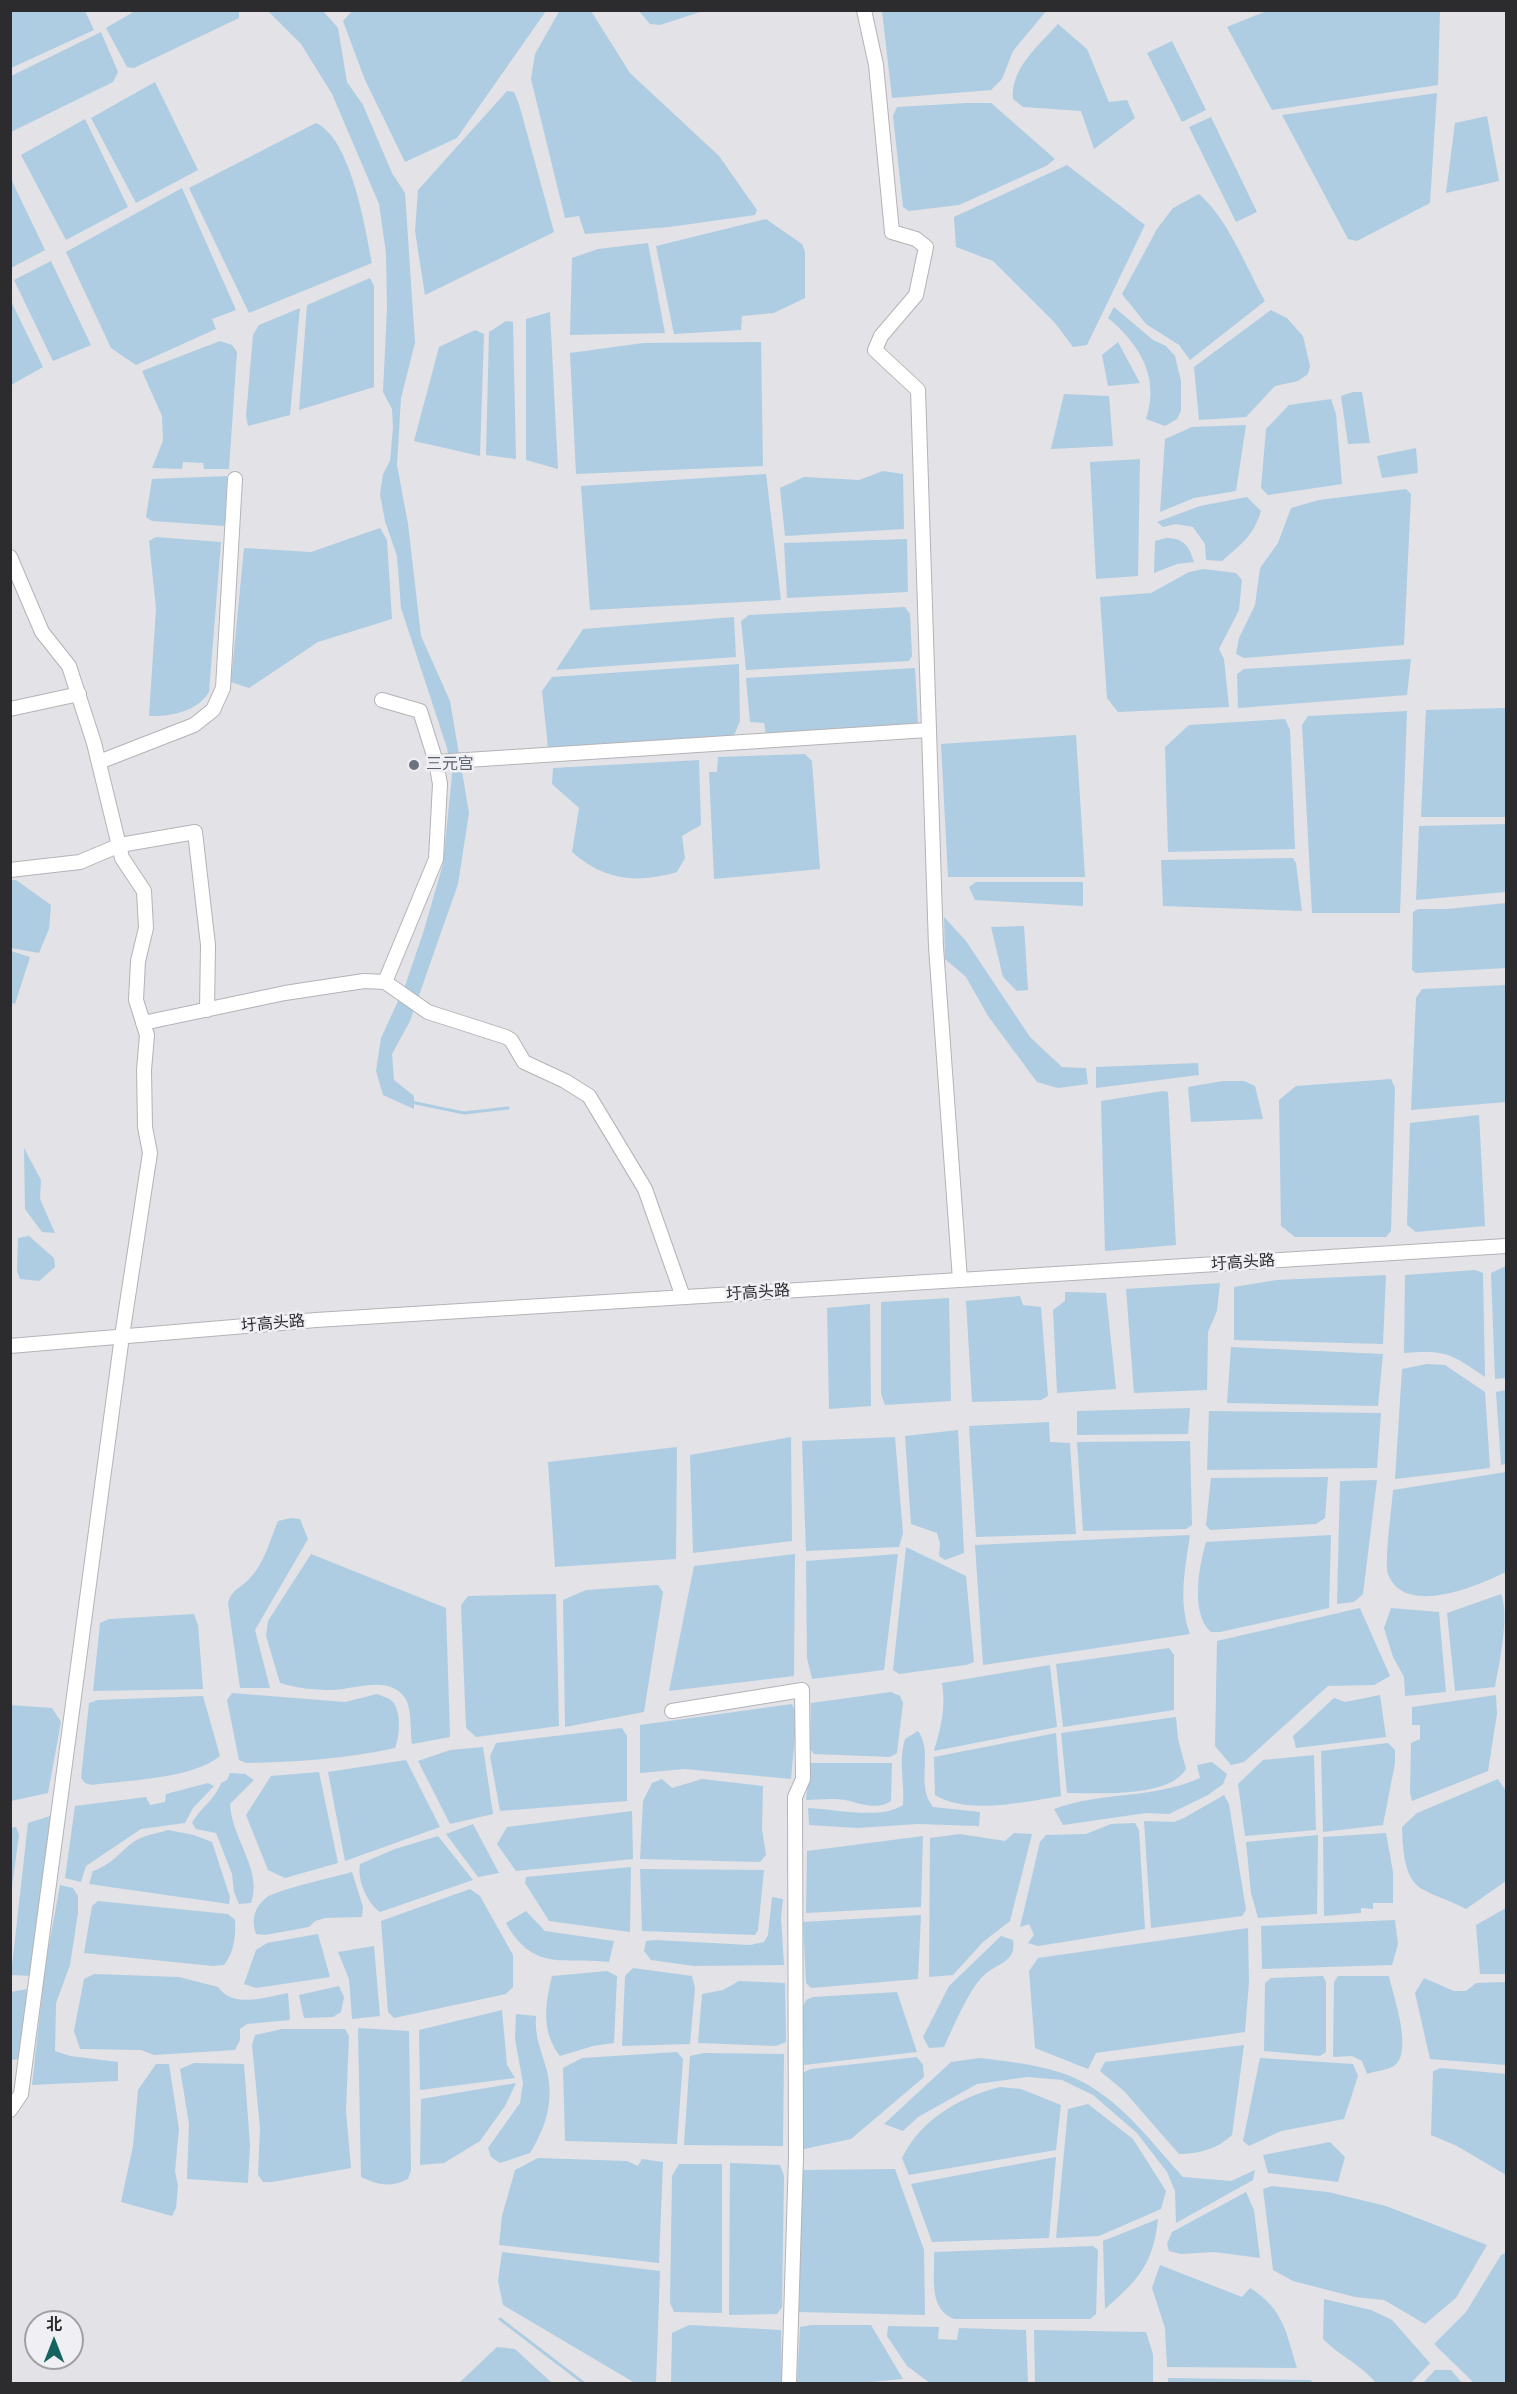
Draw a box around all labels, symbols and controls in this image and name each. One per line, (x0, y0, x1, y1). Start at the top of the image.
place label: 三元宫 (426, 755, 474, 775)
marker: 三元宫 (407, 758, 421, 772)
street label: 圩高头路 (1210, 1251, 1276, 1275)
street label: 圩高头路 (725, 1281, 791, 1305)
street label: 圩高头路 (240, 1312, 306, 1336)
north arrow (24, 2310, 84, 2370)
text: 北 (46, 2313, 62, 2335)

